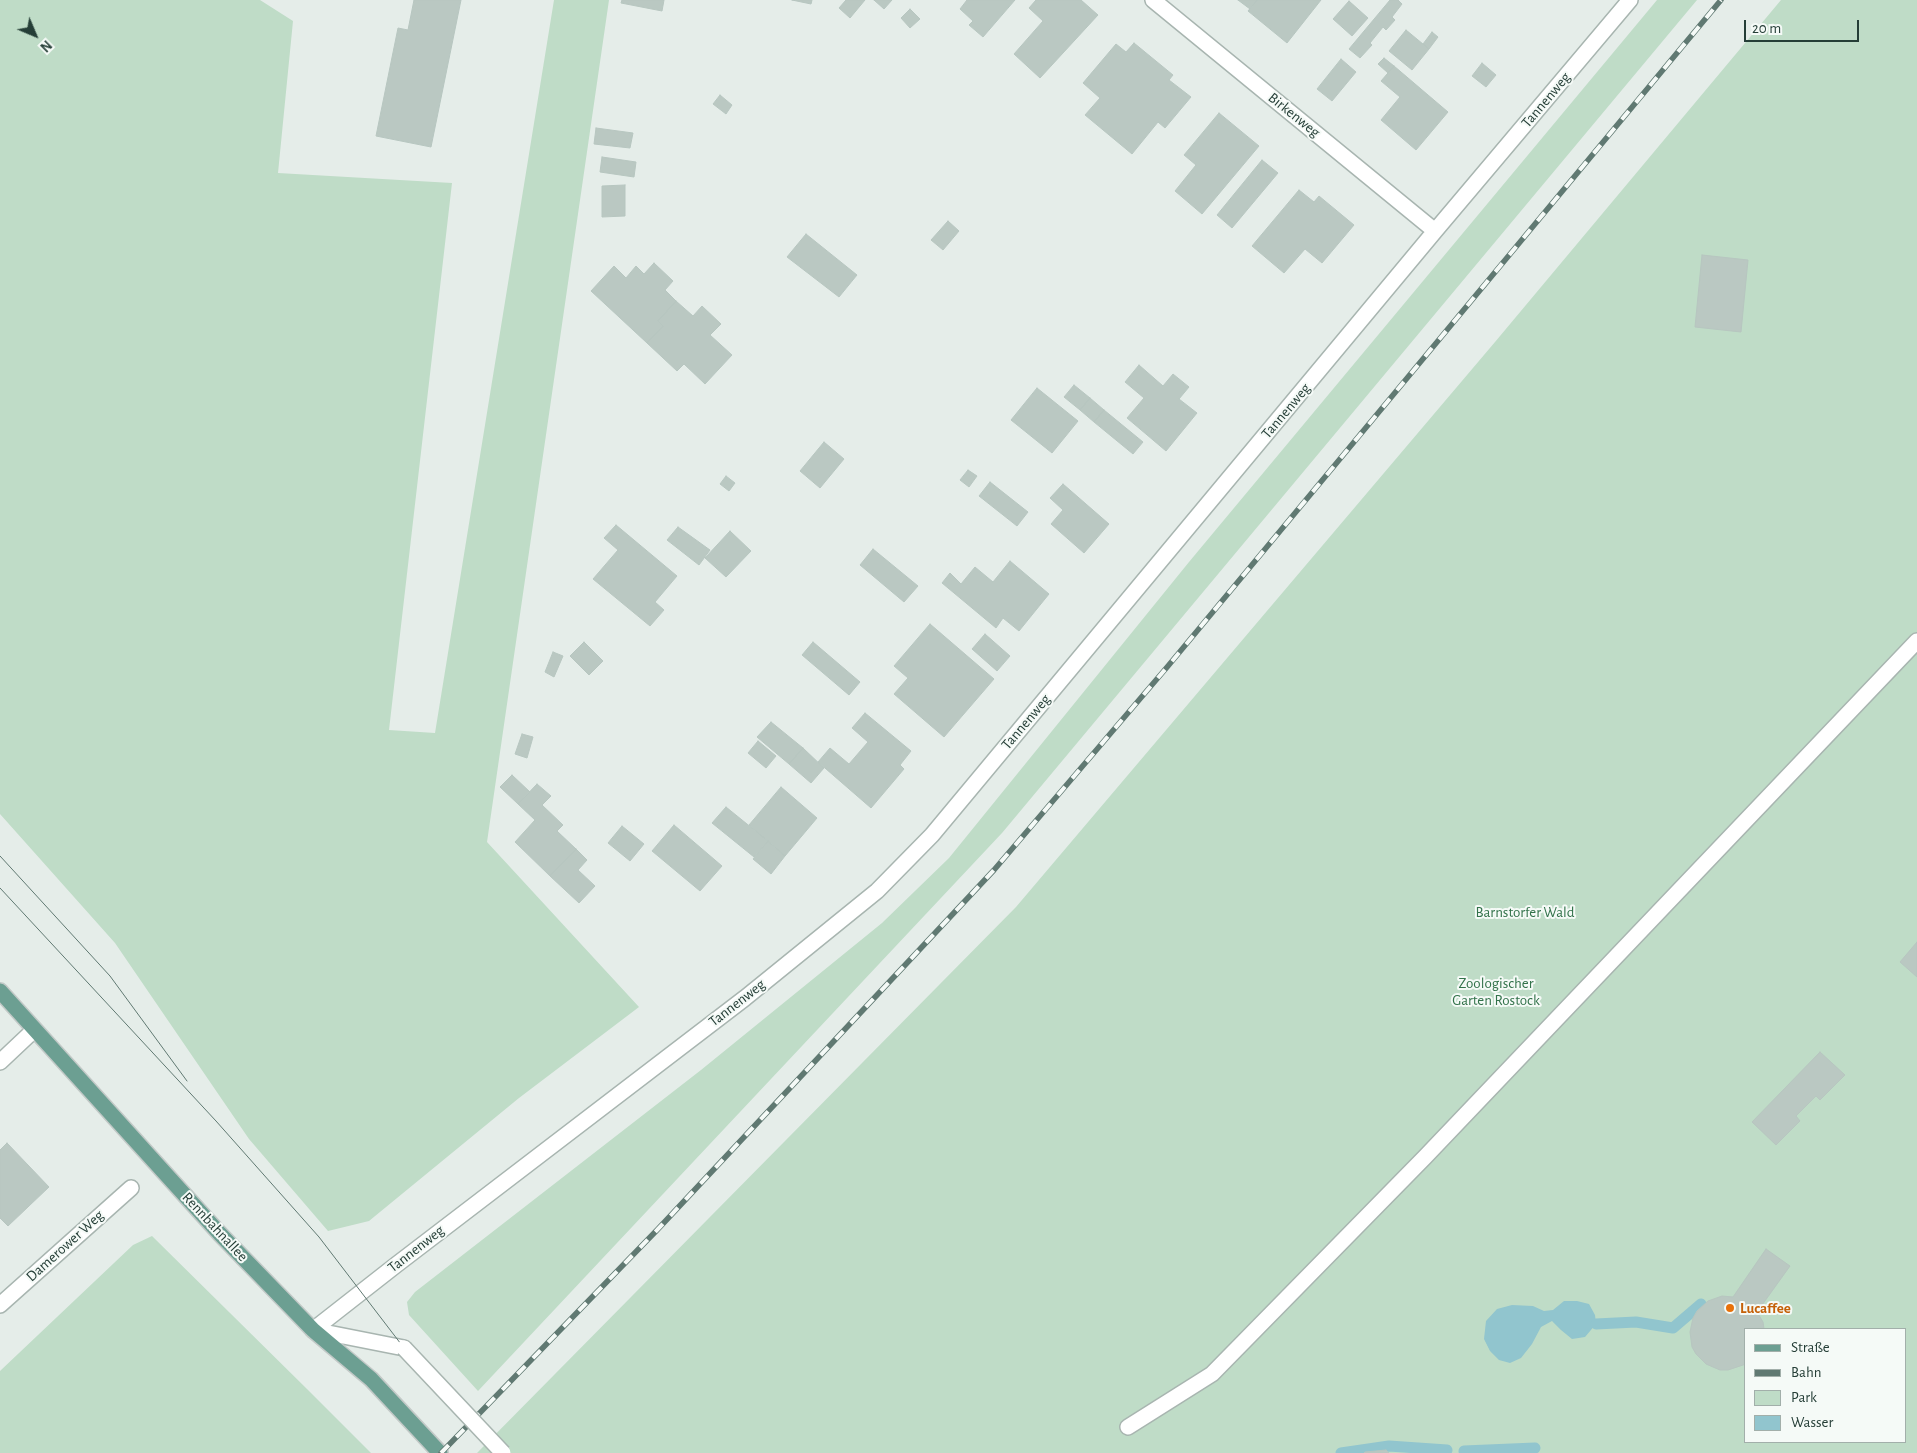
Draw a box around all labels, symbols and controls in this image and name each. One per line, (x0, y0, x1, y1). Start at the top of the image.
north arrow (10, 10, 60, 60)
scale bar (1747, 10, 1862, 42)
text: 20 m (1752, 21, 1781, 36)
text: N (37, 37, 54, 54)
street label: Tannenweg (1518, 69, 1574, 131)
street label: Birkenweg (1264, 89, 1324, 141)
street label: Tannenweg (1258, 380, 1314, 442)
street label: Tannenweg (998, 691, 1054, 753)
park label: Barnstorfer Wald (1475, 903, 1575, 921)
park label: Zoologischer Garten Rostock (1452, 974, 1540, 1009)
street label: Tannenweg (705, 975, 769, 1031)
street label: Rennbahnallee (178, 1189, 252, 1265)
street label: Damerower Weg (22, 1206, 108, 1286)
street label: Tannenweg (384, 1221, 448, 1277)
place label: Lucaffee (1740, 1299, 1791, 1317)
marker: Lucaffee (1724, 1302, 1736, 1314)
legend (1744, 1328, 1907, 1443)
text: Straße (1791, 1340, 1830, 1355)
text: Bahn (1791, 1365, 1821, 1380)
text: Park (1791, 1390, 1817, 1405)
text: Wasser (1791, 1415, 1833, 1430)

